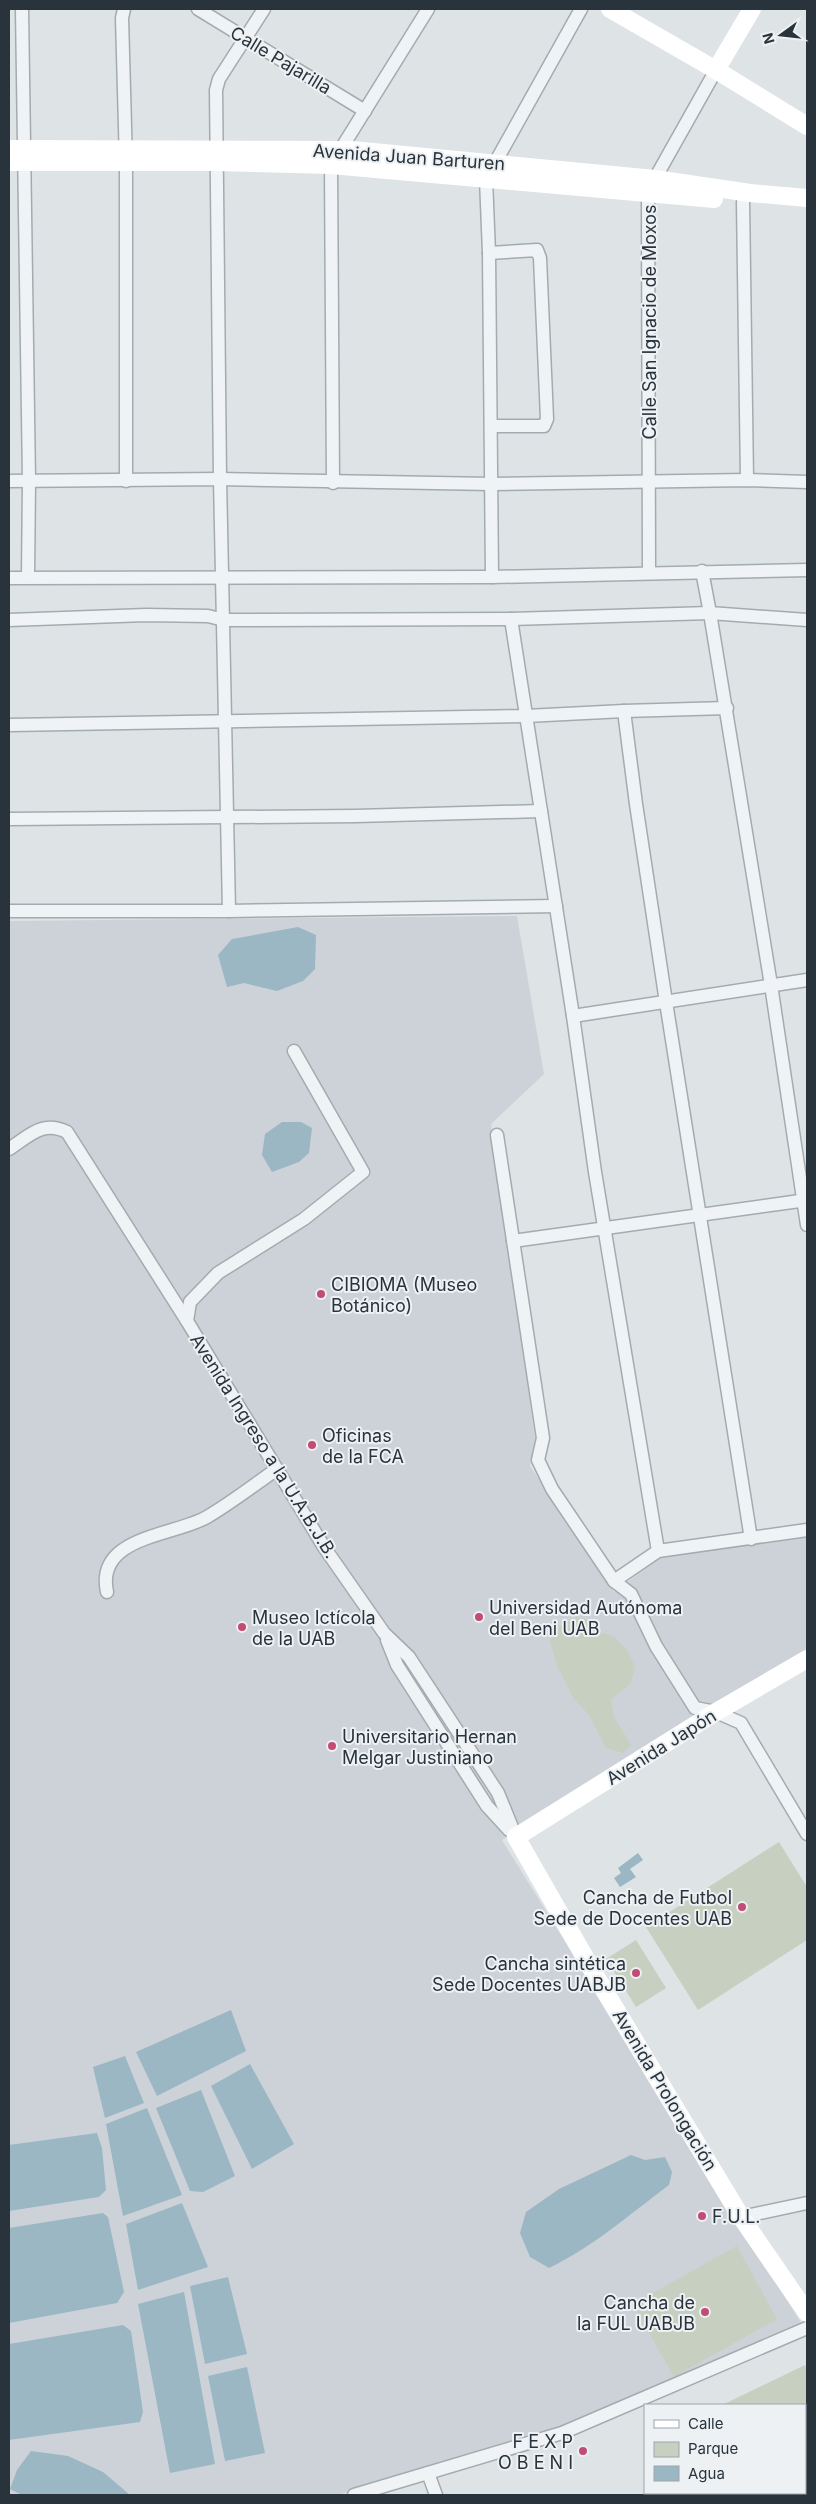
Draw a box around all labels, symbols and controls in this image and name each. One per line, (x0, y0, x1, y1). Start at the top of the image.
north arrow (756, 10, 806, 60)
street label: Calle Pajarilla (227, 22, 335, 98)
text: N (758, 31, 778, 46)
street label: Avenida Juan Barturen (312, 140, 506, 174)
street label: Calle San Ignacio de Moxos (639, 205, 660, 439)
place label: CIBIOMA (Museo Botánico) (331, 1274, 477, 1316)
marker: CIBIOMA (Museo Botánico) (315, 1288, 327, 1300)
street label: Avenida Ingreso a la U.A.B.J.B. (186, 1330, 342, 1562)
place label: Oficinas de la FCA (322, 1425, 404, 1467)
marker: Oficinas de la FCA (306, 1439, 318, 1451)
place label: Universidad Autónoma del Beni UAB (489, 1597, 682, 1639)
place label: Museo Ictícola de la UAB (252, 1607, 376, 1649)
marker: Universidad Autónoma del Beni UAB (473, 1611, 485, 1623)
marker: Museo Ictícola de la UAB (236, 1621, 248, 1633)
street label: Avenida Japón (602, 1705, 720, 1789)
place label: Universitario Hernan Melgar Justiniano (342, 1726, 517, 1768)
marker: Universitario Hernan Melgar Justiniano (326, 1740, 338, 1752)
place label: Cancha de Futbol Sede de Docentes UAB (534, 1887, 732, 1929)
marker: Cancha de Futbol Sede de Docentes UAB (736, 1901, 748, 1913)
place label: Cancha sintética Sede Docentes UABJB (432, 1953, 626, 1995)
marker: Cancha sintética Sede Docentes UABJB (630, 1967, 642, 1979)
street label: Avenida Prolongación (609, 2006, 721, 2174)
place label: F.U.L. (712, 2206, 761, 2227)
marker: F.U.L. (696, 2210, 708, 2222)
place label: Cancha de la FUL UABJB (577, 2292, 695, 2334)
marker: Cancha de la FUL UABJB (699, 2306, 711, 2318)
legend (644, 2404, 806, 2494)
text: Calle (688, 2414, 723, 2433)
place label: F E X P O B E N I (498, 2431, 573, 2473)
text: Parque (688, 2439, 738, 2458)
marker: F E X P O B E N I (577, 2445, 589, 2457)
text: Agua (688, 2464, 725, 2483)

